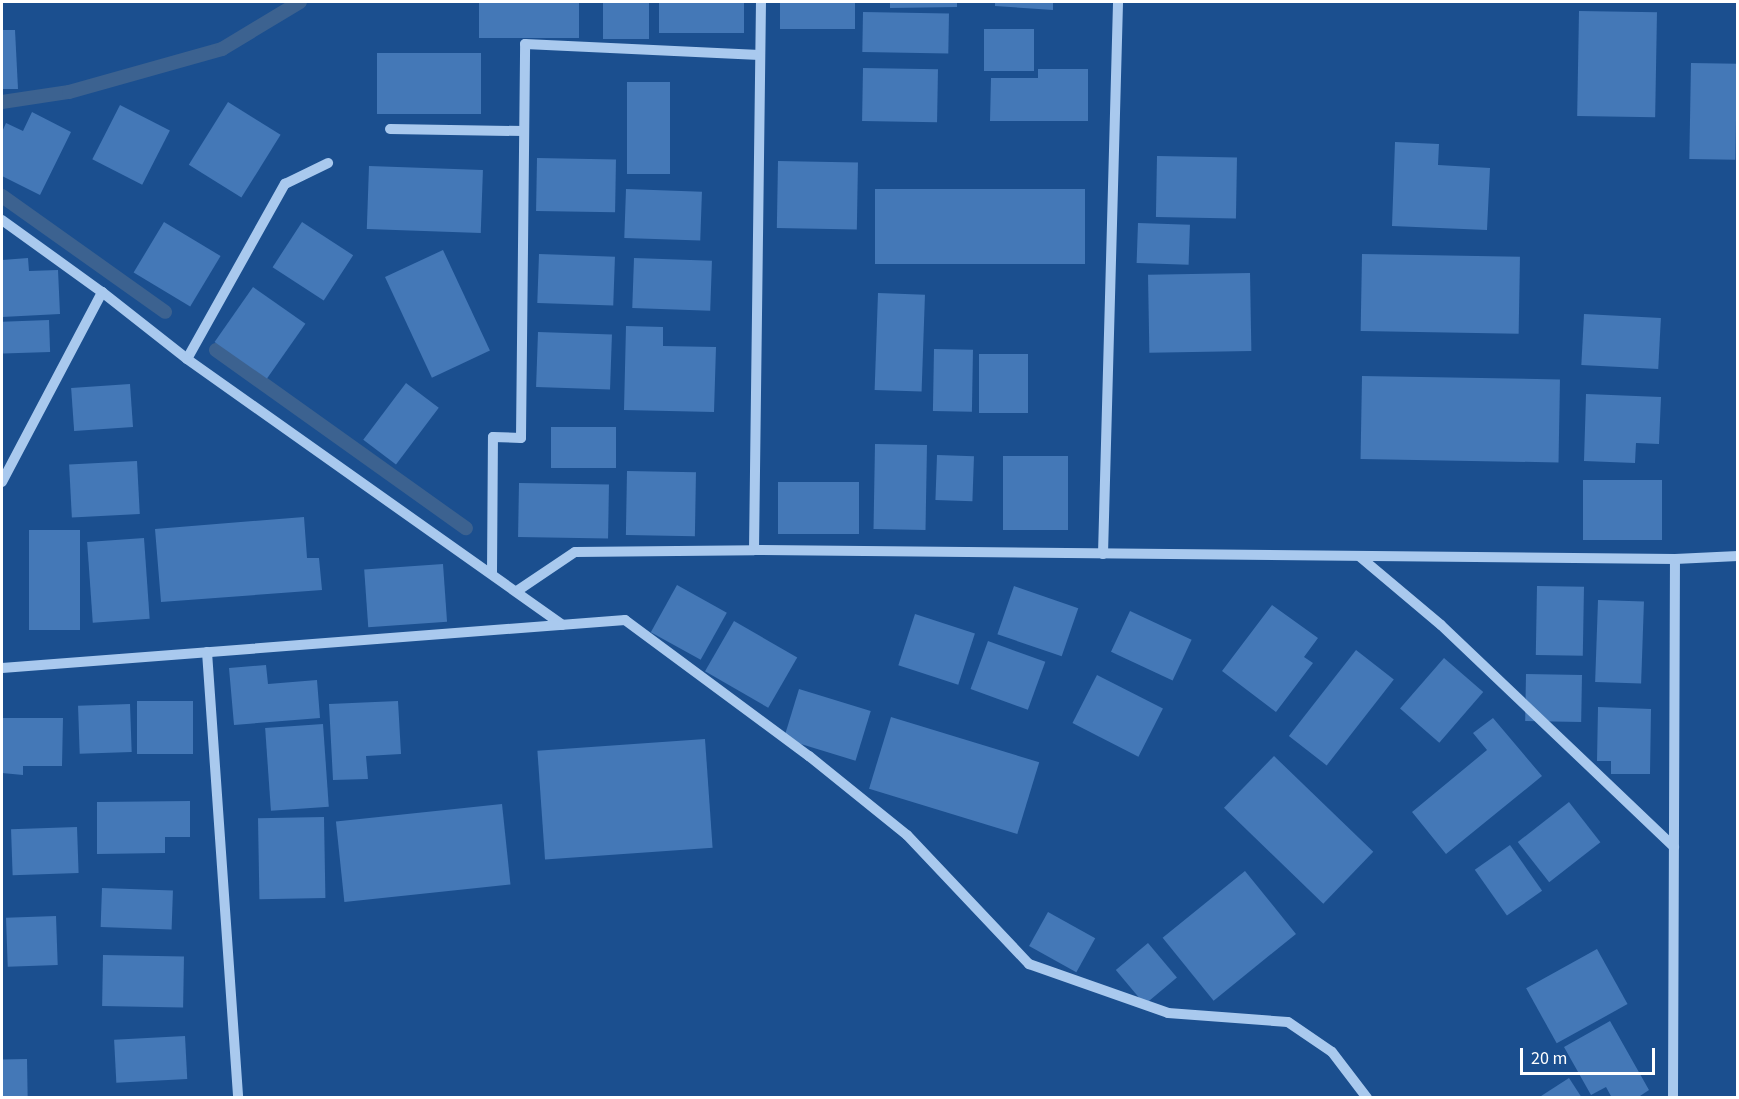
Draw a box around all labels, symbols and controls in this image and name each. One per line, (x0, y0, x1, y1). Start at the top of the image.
scale bar (1523, 1036, 1658, 1074)
text: 20 m (1531, 1046, 1567, 1071)

